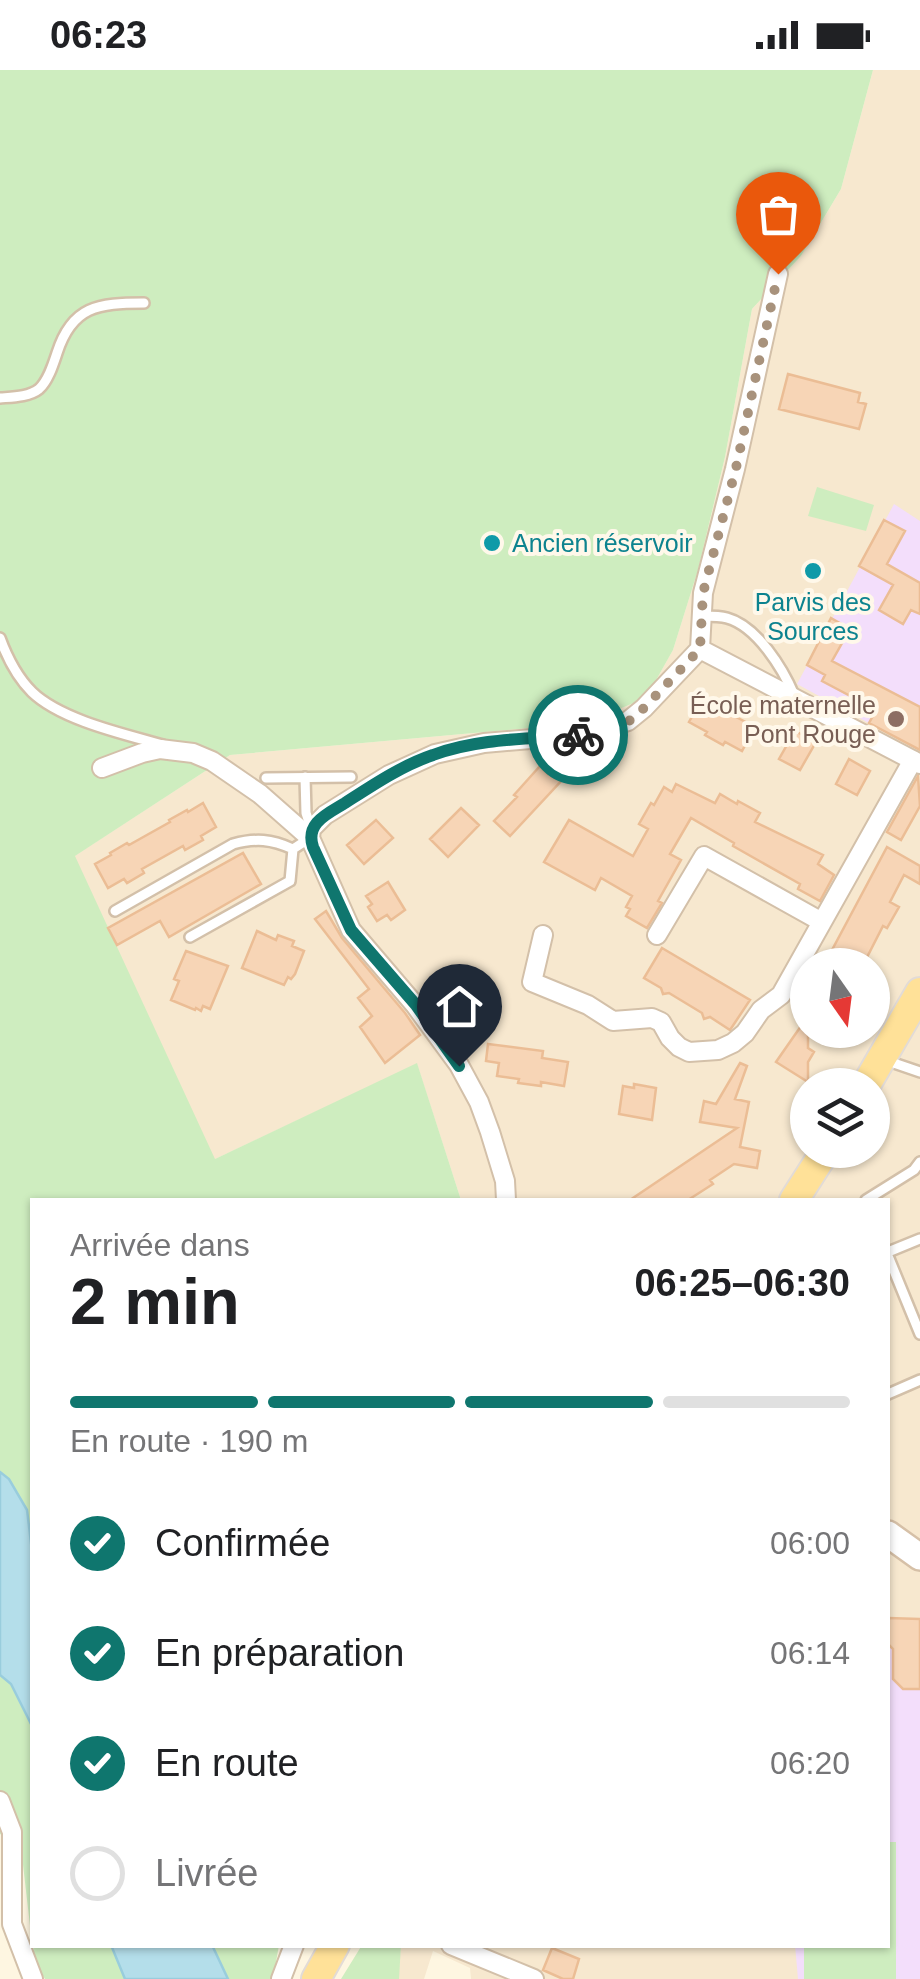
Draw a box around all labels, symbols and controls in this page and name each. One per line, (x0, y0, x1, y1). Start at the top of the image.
text: 06:23 (50, 14, 147, 56)
pin (736, 172, 821, 275)
icon: bag (751, 187, 806, 242)
place label: Ancien réservoir (512, 529, 693, 557)
marker: Ancien réservoir (481, 532, 503, 554)
marker: Parvis des Sources (802, 560, 824, 582)
place label: Parvis des Sources (755, 588, 871, 645)
courier (528, 685, 628, 785)
place label: École maternelle Pont Rouge (690, 691, 876, 748)
icon: bike (551, 708, 606, 763)
marker: École maternelle Pont Rouge (885, 708, 907, 730)
north arrow (790, 948, 890, 1048)
map controls (790, 948, 890, 1168)
pin (417, 964, 502, 1067)
icon: home (432, 979, 487, 1034)
button: layers (790, 1068, 890, 1168)
text: Arrivée dans (70, 1227, 250, 1263)
text: 06:25–06:30 (634, 1262, 850, 1304)
text: 2 min (70, 1265, 240, 1338)
text: En route · 190 m (70, 1423, 308, 1459)
icon: check (70, 1516, 125, 1571)
text: Confirmée (155, 1522, 330, 1564)
text: 06:00 (770, 1525, 850, 1561)
icon: check (70, 1626, 125, 1681)
text: En préparation (155, 1632, 404, 1674)
text: 06:14 (770, 1635, 850, 1671)
icon: check (70, 1736, 125, 1791)
text: En route (155, 1742, 299, 1784)
text: 06:20 (770, 1745, 850, 1781)
text: Livrée (155, 1852, 259, 1894)

